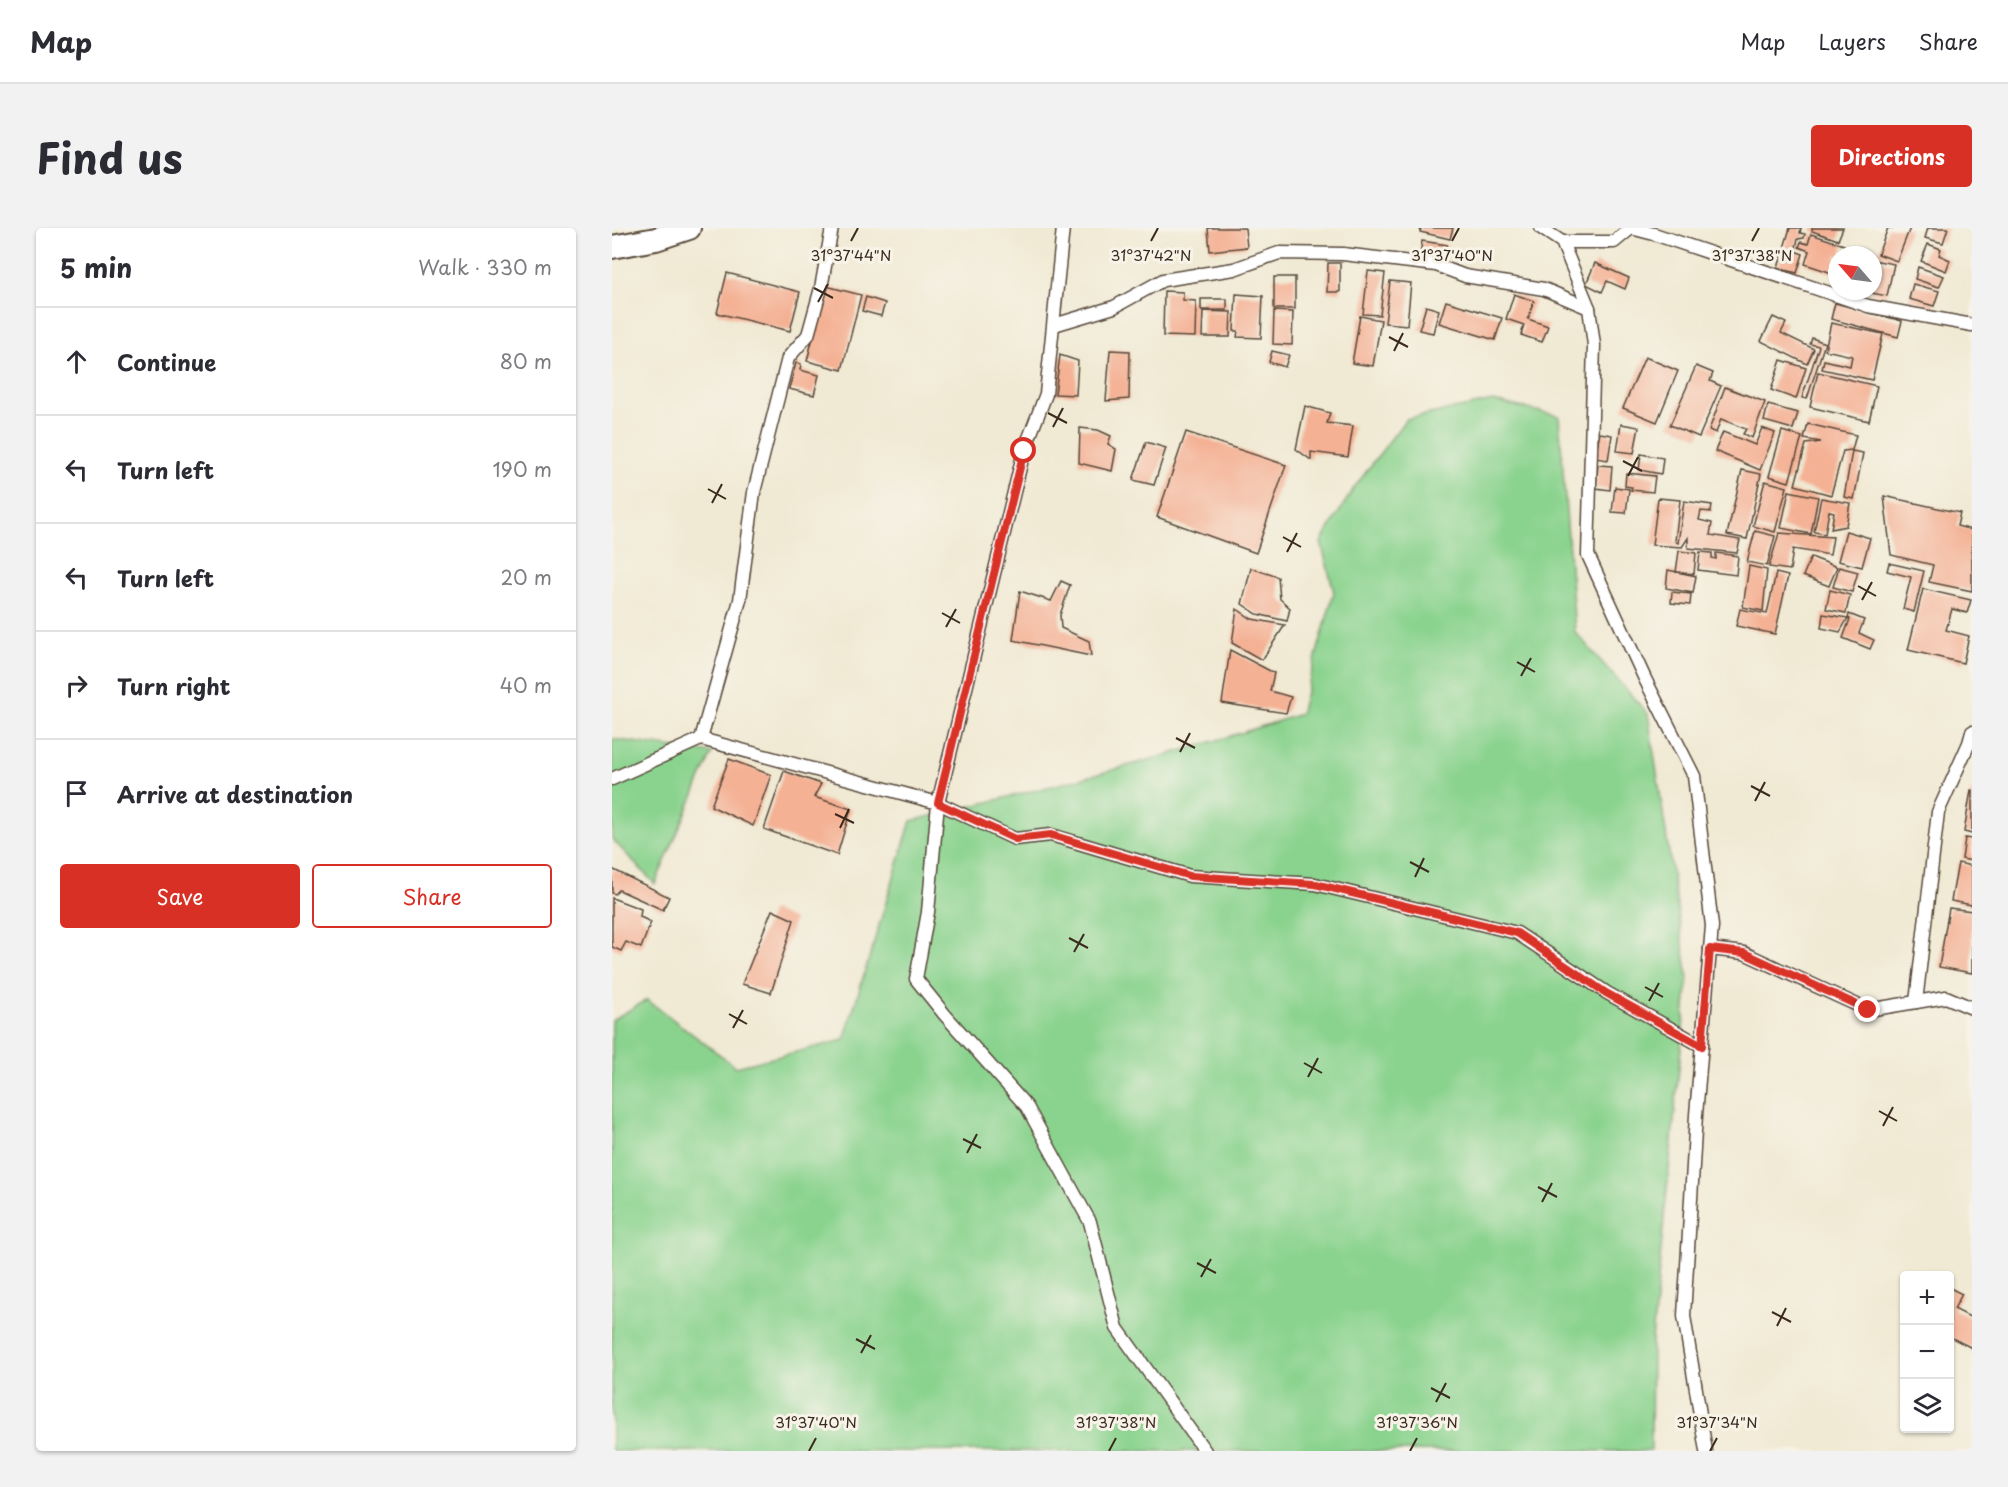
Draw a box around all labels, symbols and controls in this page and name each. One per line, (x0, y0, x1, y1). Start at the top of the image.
text: Map (30, 20, 92, 63)
text: Map (1741, 25, 1785, 57)
text: Layers (1818, 25, 1886, 57)
text: Share (1919, 25, 1978, 57)
text: Find us (36, 125, 183, 188)
button: Directions (1811, 125, 1972, 187)
text: 31°37'44"N (810, 243, 892, 266)
text: 31°37'42"N (1110, 243, 1192, 266)
text: 31°37'40"N (1411, 243, 1493, 266)
text: 31°37'38"N (1711, 243, 1793, 266)
north arrow (1828, 246, 1882, 300)
text: 5 min (60, 248, 132, 287)
text: Walk · 330 m (418, 252, 552, 282)
icon: ahead (60, 345, 93, 378)
text: Continue (117, 345, 216, 378)
text: 80 m (500, 346, 552, 376)
route start (1010, 437, 1036, 463)
icon: left (60, 453, 93, 486)
text: Turn left (117, 453, 214, 486)
text: 190 m (493, 454, 552, 484)
icon: left (60, 561, 93, 594)
text: Turn left (117, 561, 214, 594)
text: 20 m (500, 562, 552, 592)
icon: right (60, 669, 93, 702)
text: Turn right (117, 669, 230, 702)
text: 40 m (500, 670, 552, 700)
icon: arrive (60, 777, 93, 810)
text: Arrive at destination (117, 777, 353, 810)
button: Save (60, 864, 300, 928)
button: Share (312, 864, 552, 928)
route end (1854, 996, 1880, 1022)
map controls (1900, 1271, 1954, 1433)
button: + (1900, 1271, 1954, 1325)
button: − (1900, 1325, 1954, 1379)
button: layers (1900, 1379, 1954, 1433)
text: 31°37'40"N (775, 1410, 857, 1433)
text: 31°37'38"N (1075, 1410, 1157, 1433)
text: 31°37'36"N (1376, 1410, 1458, 1433)
text: 31°37'34"N (1676, 1410, 1758, 1433)

